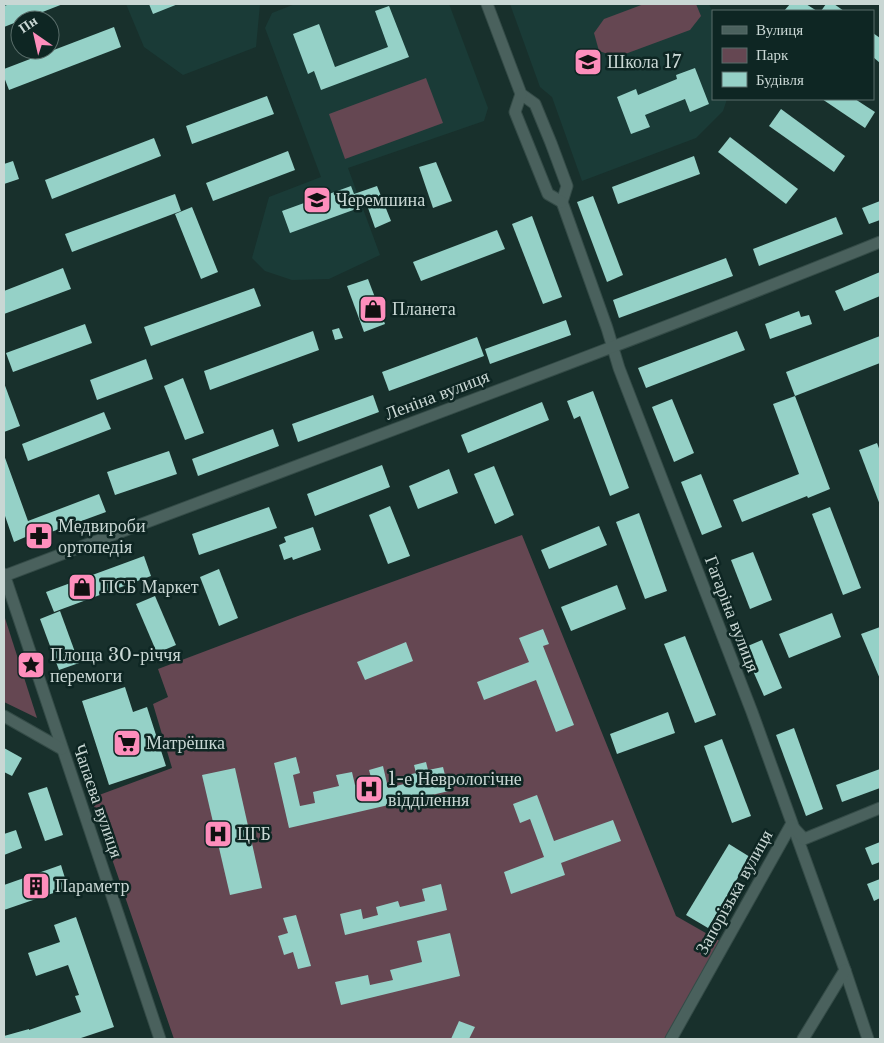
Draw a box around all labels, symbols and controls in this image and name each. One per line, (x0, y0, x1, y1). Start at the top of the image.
north arrow (10, 10, 60, 60)
legend (712, 10, 874, 100)
text: Пн (15, 11, 41, 37)
text: Вулиця (756, 20, 803, 39)
text: Парк (756, 45, 789, 64)
school or university icon: Школа 17 (573, 47, 603, 77)
place label: Школа 17 (607, 51, 682, 73)
text: Будівля (756, 70, 804, 89)
school or university icon: Черемшина (302, 185, 332, 215)
place label: Черемшина (336, 189, 425, 211)
shop icon: Планета (358, 294, 388, 324)
place label: Планета (392, 298, 456, 320)
street label: Леніна вулиця (382, 365, 492, 425)
place label: Медвироби ортопедія (58, 515, 146, 558)
pharmacy icon: Медвироби ортопедія (24, 521, 54, 551)
street label: Гагаріна вулиця (700, 553, 764, 675)
shop icon: ПСБ Маркет (67, 572, 97, 602)
place label: ПСБ Маркет (101, 576, 199, 598)
place label: Площа 30-річчя перемоги (50, 644, 181, 687)
place icon: Площа 30-річчя перемоги (16, 650, 46, 680)
supermarket icon: Матрёшка (112, 728, 142, 758)
place label: Матрёшка (146, 732, 225, 754)
street label: Чапаєва вулиця (68, 741, 128, 861)
place label: 1-е Неврологічне відділення (388, 768, 522, 811)
hospital icon: 1-е Неврологічне відділення (354, 774, 384, 804)
hospital icon: ЦГБ (203, 819, 233, 849)
place label: ЦГБ (237, 823, 271, 845)
street label: Запорізька вулиця (691, 826, 777, 958)
building icon: Параметр (21, 871, 51, 901)
place label: Параметр (55, 875, 129, 897)

